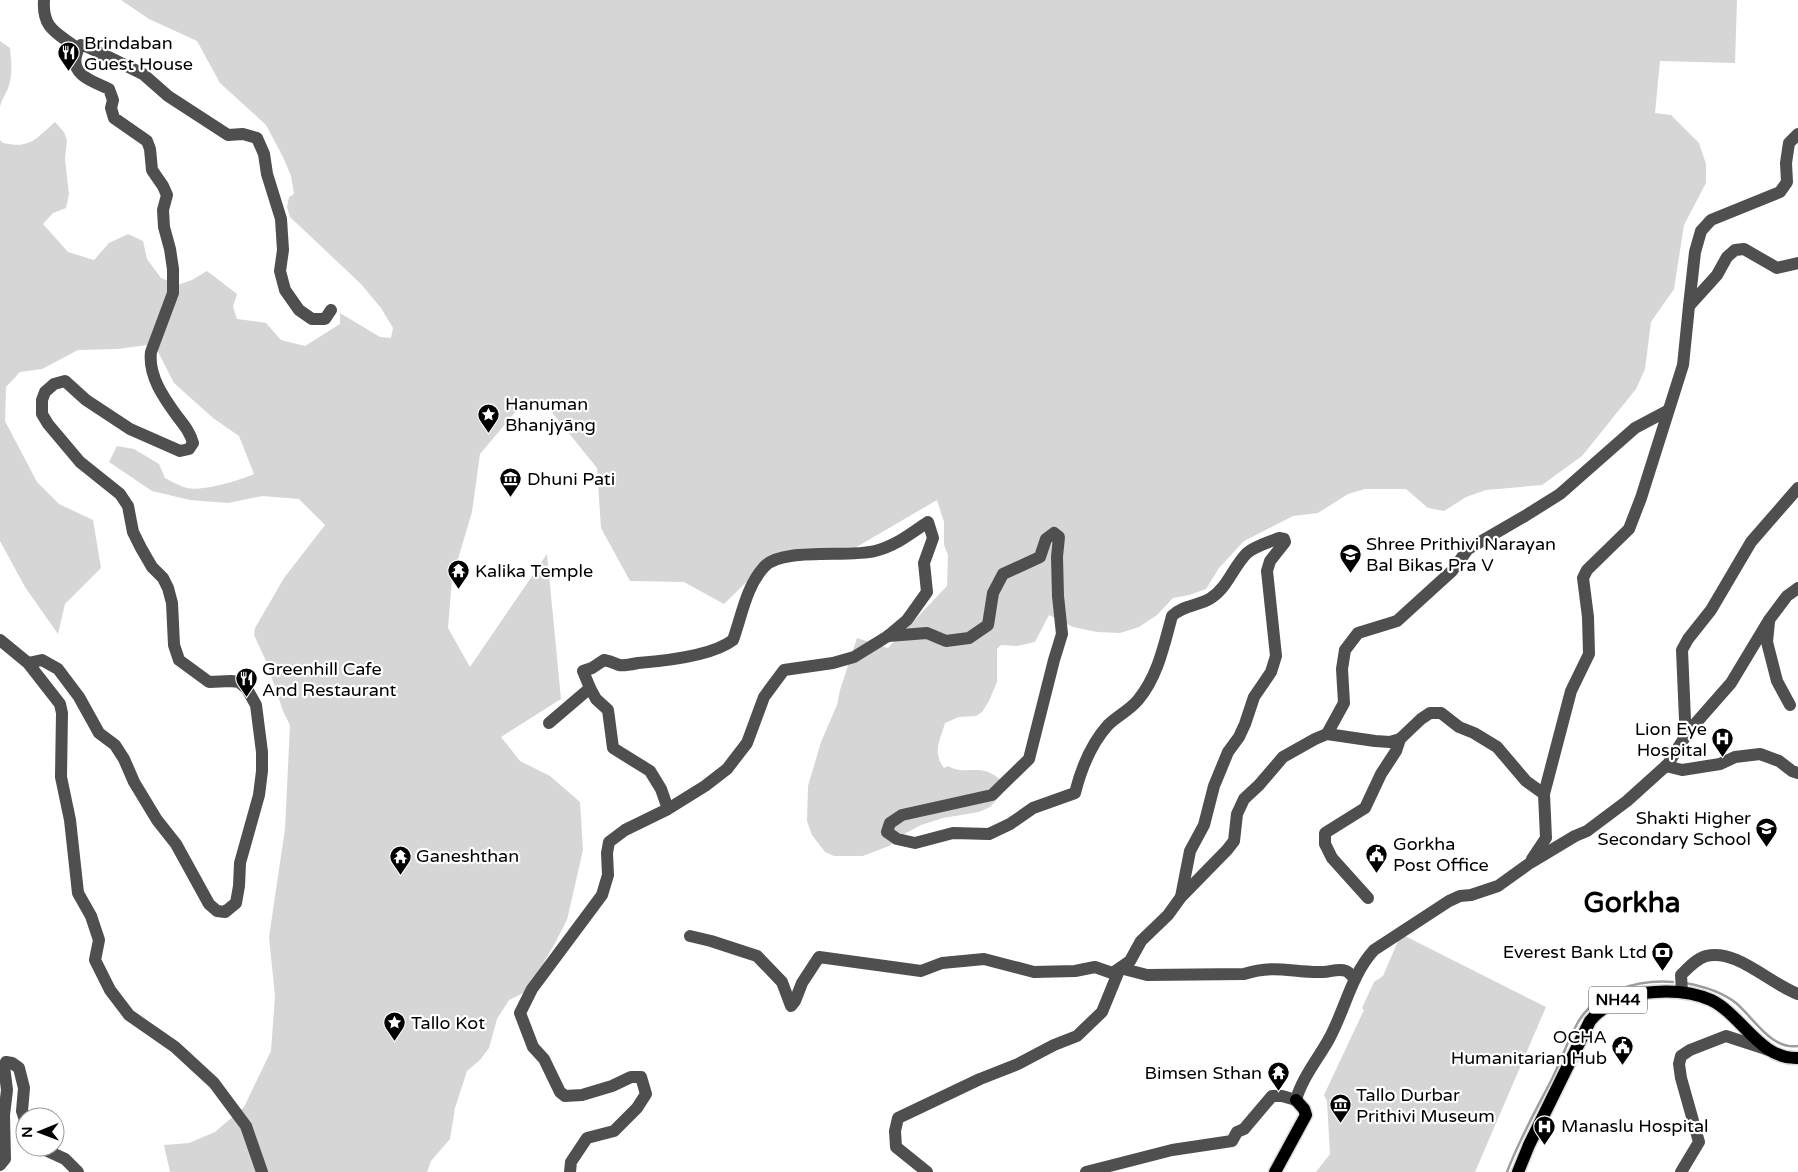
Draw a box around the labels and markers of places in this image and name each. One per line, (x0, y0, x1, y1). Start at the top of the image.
place label: Brindaban Guest House (84, 32, 193, 75)
restaurant icon: Brindaban Guest House (56, 41, 80, 72)
place label: Hanuman Bhanjyāng (505, 393, 596, 436)
place icon: Hanuman Bhanjyāng (477, 402, 501, 433)
museum icon: Dhuni Pati (499, 467, 523, 498)
place label: Dhuni Pati (527, 468, 615, 490)
place label: Shree Prithivi Narayan Bal Bikas Pra V (1366, 533, 1556, 576)
school or university icon: Shree Prithivi Narayan Bal Bikas Pra V (1338, 542, 1362, 573)
temple icon: Kalika Temple (447, 559, 471, 590)
place label: Kalika Temple (475, 560, 593, 582)
place label: Greenhill Cafe And Restaurant (262, 658, 397, 701)
restaurant icon: Greenhill Cafe And Restaurant (234, 667, 258, 698)
place label: Lion Eye Hospital (1635, 718, 1707, 761)
hospital icon: Lion Eye Hospital (1711, 727, 1735, 758)
place label: Shakti Higher Secondary School (1598, 807, 1751, 850)
school or university icon: Shakti Higher Secondary School (1755, 816, 1779, 847)
place label: Gorkha Post Office (1393, 833, 1489, 876)
public building icon: Gorkha Post Office (1365, 842, 1389, 873)
temple icon: Ganeshthan (388, 844, 412, 875)
place label: Ganeshthan (416, 845, 519, 867)
bank icon: Everest Bank Ltd (1651, 940, 1675, 971)
place label: Everest Bank Ltd (1503, 941, 1647, 963)
place icon: Tallo Kot (383, 1011, 407, 1042)
place label: Tallo Kot (411, 1012, 485, 1034)
place label: OCHA Humanitarian Hub (1451, 1026, 1607, 1069)
public building icon: OCHA Humanitarian Hub (1611, 1035, 1635, 1066)
temple icon: Bimsen Sthan (1266, 1061, 1290, 1092)
place label: Bimsen Sthan (1145, 1062, 1262, 1084)
place label: Tallo Durbar Prithivi Museum (1356, 1084, 1495, 1127)
museum icon: Tallo Durbar Prithivi Museum (1328, 1093, 1352, 1124)
hospital icon: Manaslu Hospital (1533, 1114, 1557, 1145)
place label: Manaslu Hospital (1561, 1115, 1709, 1137)

